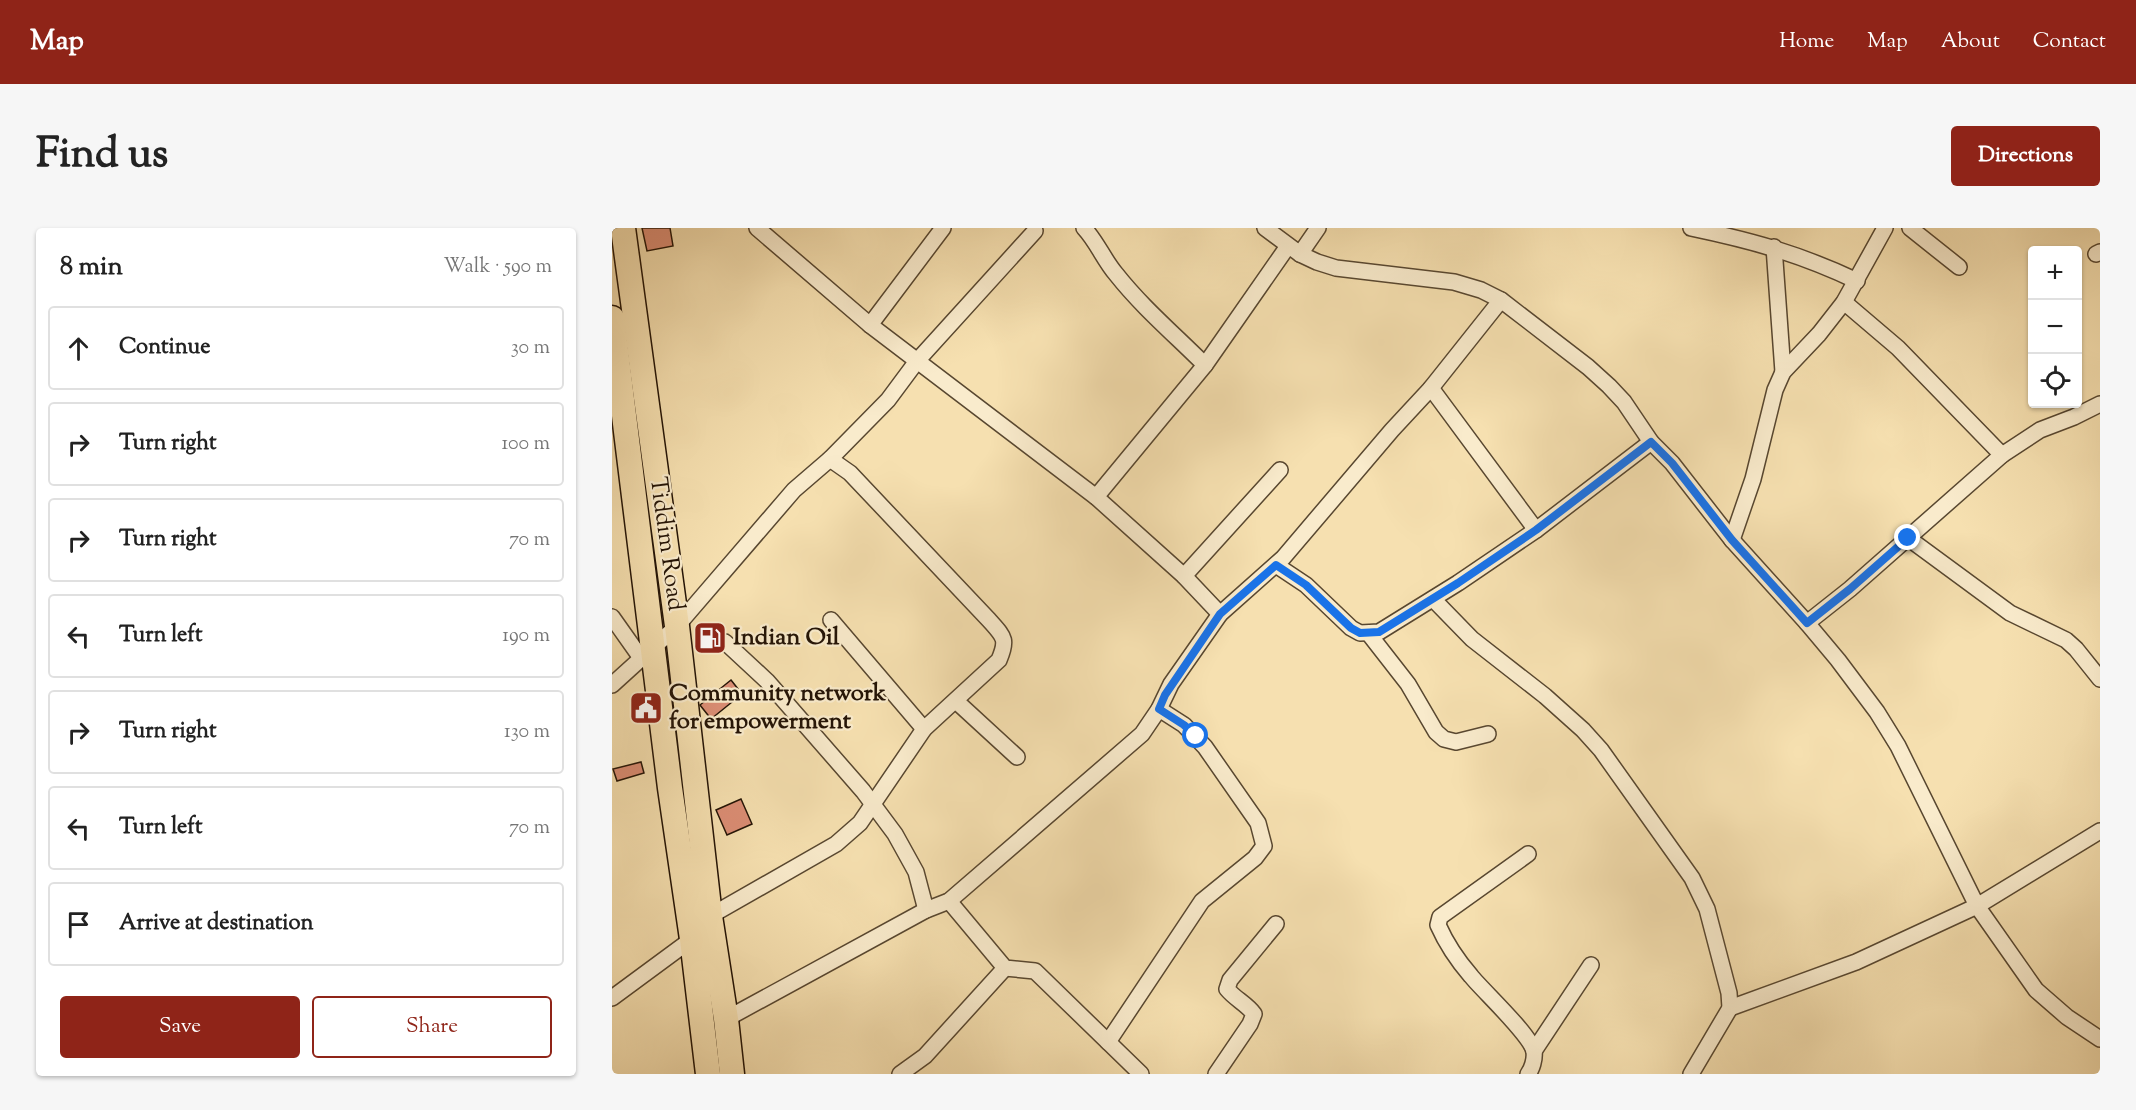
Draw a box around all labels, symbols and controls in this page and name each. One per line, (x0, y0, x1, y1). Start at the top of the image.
text: Map (30, 22, 84, 62)
text: Home (1779, 27, 1834, 57)
text: Map (1867, 27, 1908, 57)
text: About (1941, 27, 2000, 57)
text: Contact (2033, 27, 2106, 57)
text: Find us (36, 126, 168, 186)
button: Directions (1951, 126, 2100, 186)
map controls (2028, 246, 2082, 408)
button: + (2028, 246, 2082, 300)
text: 8 min (60, 249, 123, 286)
text: Walk · 590 m (444, 253, 552, 282)
button: − (2028, 300, 2082, 354)
icon: ahead (62, 332, 95, 365)
text: Continue (119, 332, 210, 364)
text: 30 m (511, 334, 550, 363)
button: locate (2028, 354, 2082, 408)
icon: right (62, 428, 95, 461)
text: Turn right (119, 428, 216, 460)
text: 100 m (501, 430, 550, 459)
street label: Tiddim Road (640, 475, 692, 614)
icon: right (62, 524, 95, 557)
text: Turn right (119, 524, 216, 556)
route end (1894, 524, 1920, 550)
text: 70 m (509, 526, 550, 555)
icon: left (62, 620, 95, 653)
text: Turn left (119, 620, 202, 652)
fuel station icon: Indian Oil (692, 620, 728, 656)
place label: Indian Oil (733, 621, 840, 655)
text: 190 m (502, 622, 550, 651)
place label: Community network for empowerment (669, 677, 887, 739)
public building icon: Community network for empowerment (628, 690, 664, 726)
icon: right (62, 716, 95, 749)
text: Turn right (119, 716, 216, 748)
text: 130 m (504, 718, 550, 747)
route start (1182, 722, 1208, 748)
icon: left (62, 812, 95, 845)
text: Turn left (119, 812, 202, 844)
text: 70 m (509, 814, 550, 843)
icon: arrive (62, 908, 95, 941)
text: Arrive at destination (119, 908, 314, 940)
button: Save (60, 996, 300, 1058)
button: Share (312, 996, 552, 1058)

